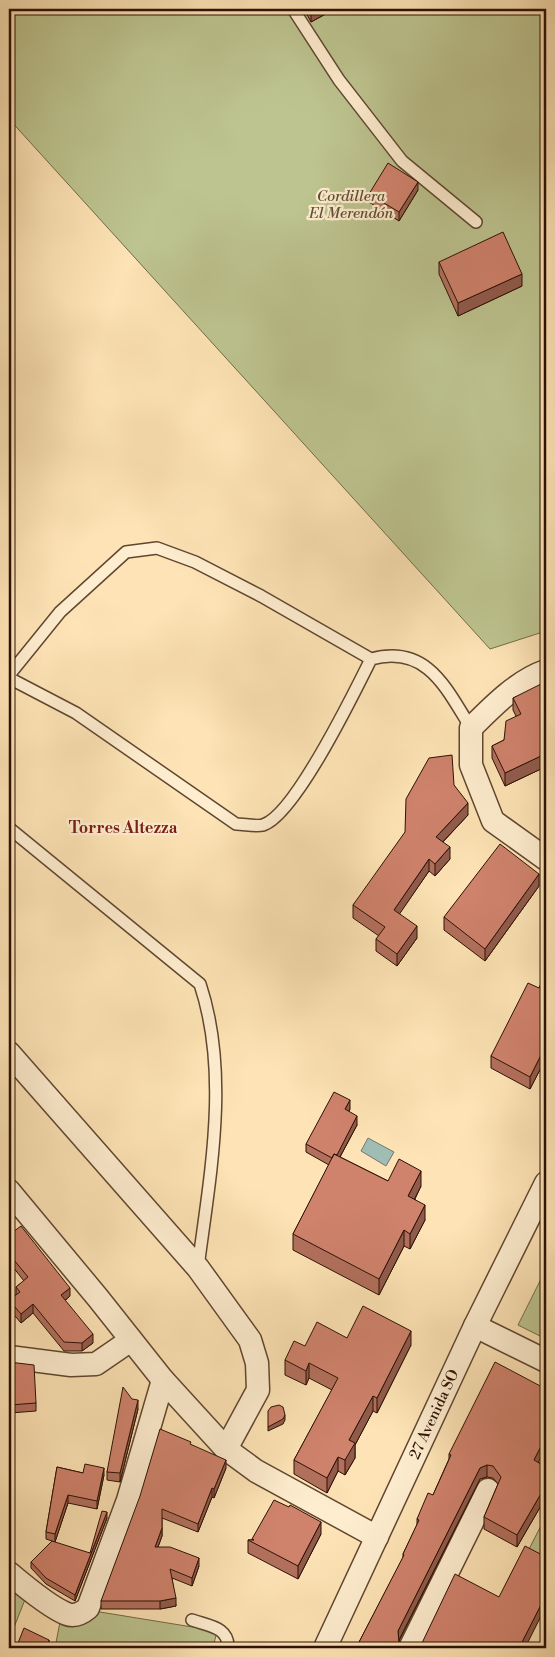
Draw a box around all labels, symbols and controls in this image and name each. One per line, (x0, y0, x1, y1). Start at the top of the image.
park label: Cordillera El Merendón (308, 187, 394, 223)
district label: Torres Altezza (69, 818, 178, 838)
street label: 27 Avenida SO (405, 1366, 463, 1462)

